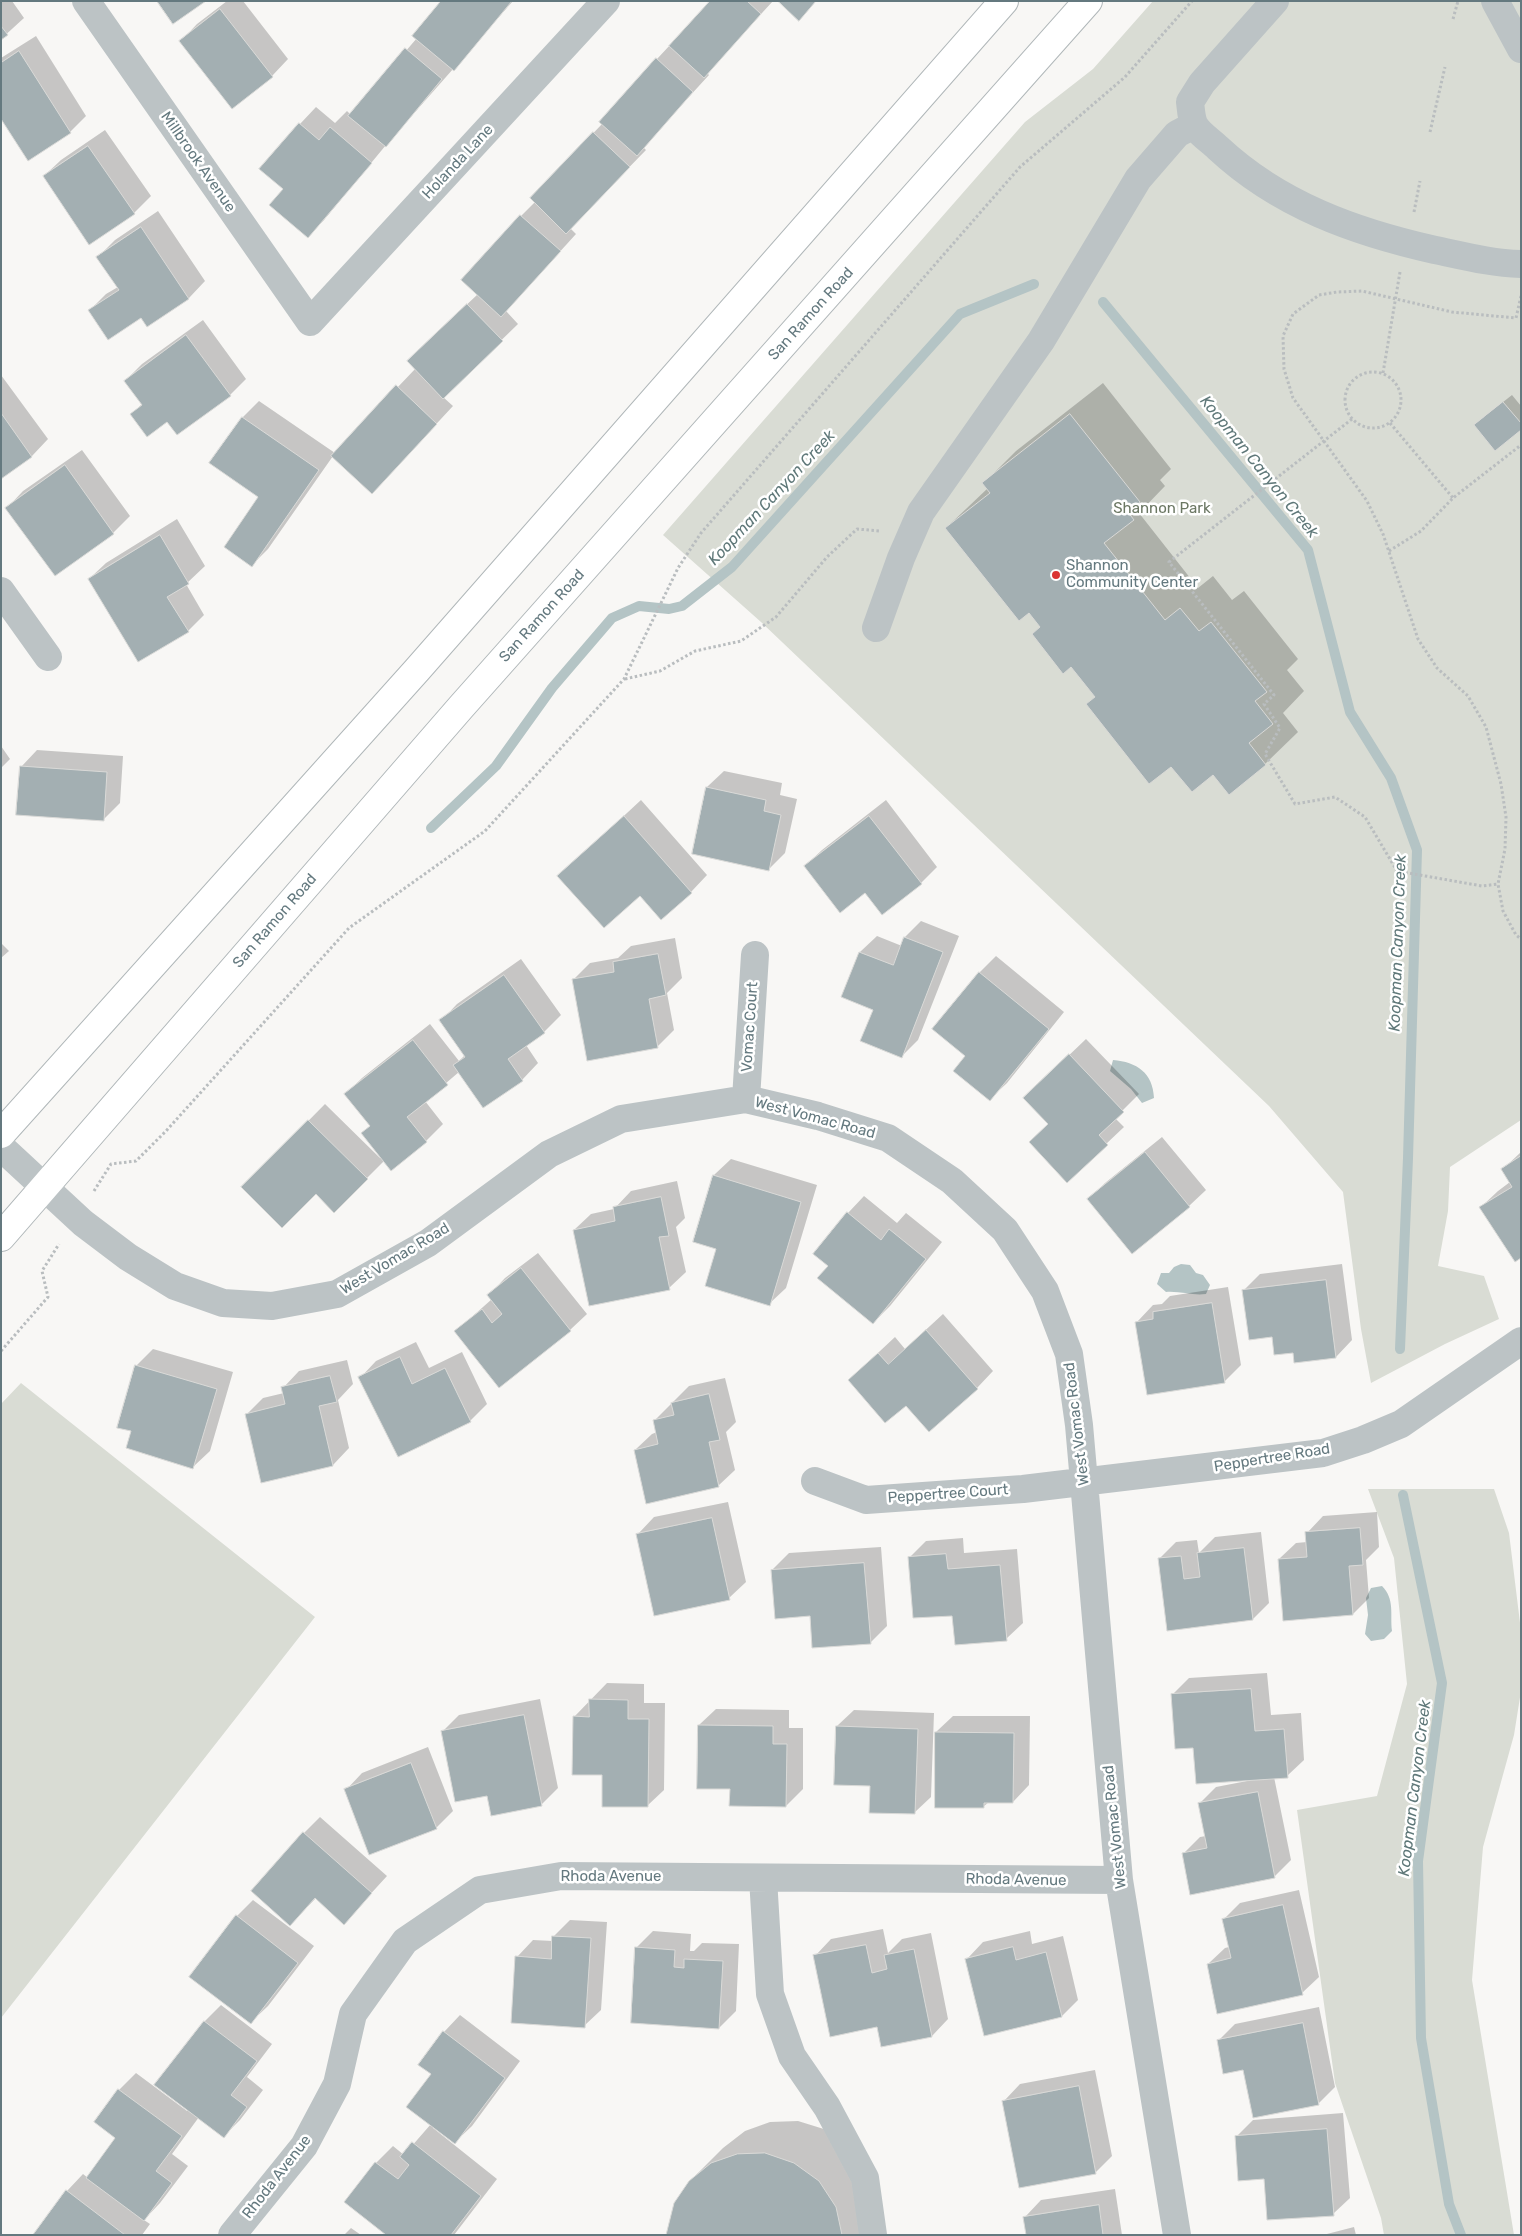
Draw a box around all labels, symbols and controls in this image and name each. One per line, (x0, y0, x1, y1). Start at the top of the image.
street label: Millbrook Avenue (157, 108, 239, 216)
street label: Holanda Lane (419, 121, 497, 203)
street label: San Ramon Road (765, 264, 857, 364)
water label: Koopman Canyon Creek (1196, 392, 1322, 542)
water label: Koopman Canyon Creek (704, 427, 840, 569)
park label: Shannon Park (1113, 500, 1211, 518)
place label: Shannon Community Center (1066, 557, 1198, 592)
street label: San Ramon Road (496, 566, 588, 666)
marker: Shannon Community Center (1050, 569, 1062, 581)
water label: Koopman Canyon Creek (1385, 854, 1411, 1032)
street label: San Ramon Road (229, 870, 321, 972)
street label: Vomac Court (738, 981, 762, 1073)
street label: West Vomac Road (753, 1093, 877, 1143)
street label: West Vomac Road (337, 1219, 453, 1299)
street label: West Vomac Road (1061, 1361, 1093, 1487)
street label: Peppertree Road (1213, 1440, 1331, 1476)
street label: Peppertree Court (887, 1481, 1009, 1507)
water label: Koopman Canyon Creek (1395, 1699, 1435, 1877)
street label: West Vomac Road (1100, 1764, 1130, 1890)
street label: Rhoda Avenue (561, 1868, 661, 1886)
street label: Rhoda Avenue (965, 1870, 1067, 1890)
street label: Rhoda Avenue (239, 2132, 315, 2222)

